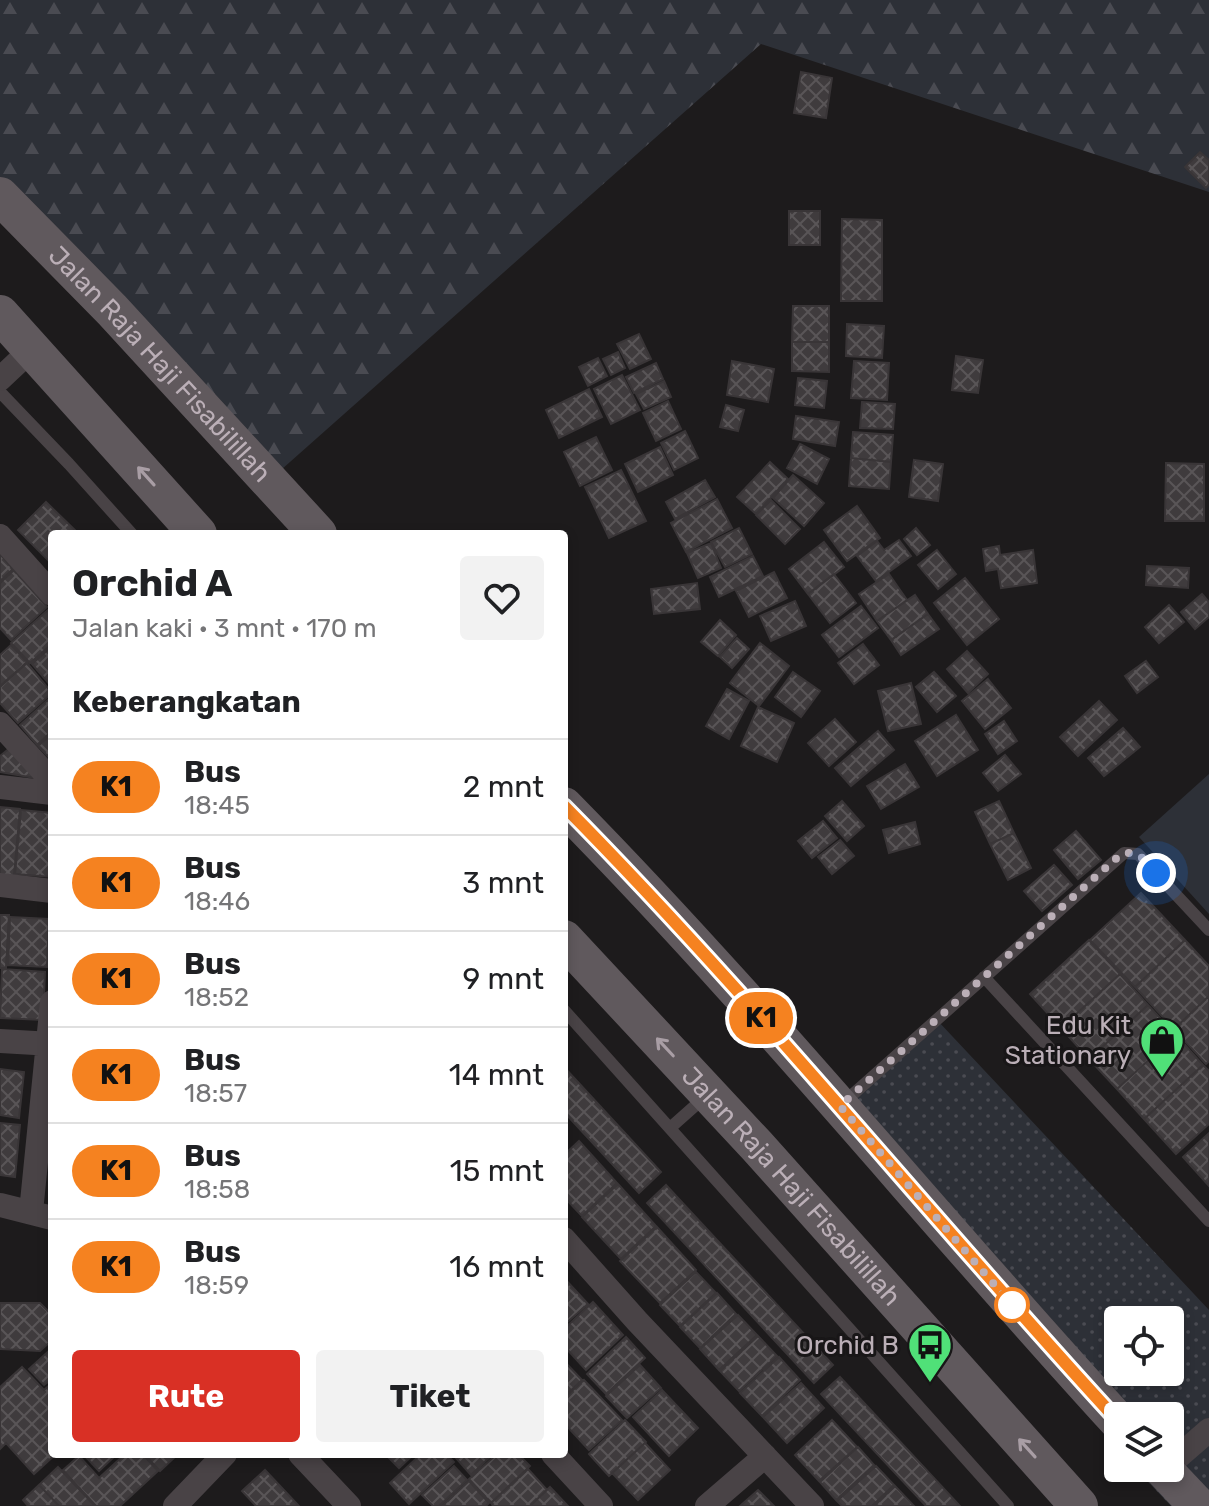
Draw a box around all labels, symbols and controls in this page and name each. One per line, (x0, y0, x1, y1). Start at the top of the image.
street label: Jalan Raja Haji Fisabilillah (42, 240, 277, 489)
one-way arrow (138, 466, 156, 486)
button: heart (460, 556, 544, 640)
text: Orchid A (72, 560, 232, 606)
text: Jalan kaki · 3 mnt · 170 m (72, 613, 377, 644)
text: Keberangkatan (72, 684, 301, 720)
text: Bus (184, 754, 241, 790)
text: 2 mnt (463, 769, 544, 805)
text: K1 (100, 770, 132, 803)
text: 18:45 (184, 790, 250, 821)
text: Bus (184, 850, 241, 886)
your location (1136, 853, 1176, 893)
text: 3 mnt (462, 865, 544, 901)
text: K1 (100, 866, 132, 899)
text: 18:46 (184, 886, 250, 917)
text: Bus (184, 946, 241, 982)
text: 9 mnt (462, 961, 544, 997)
text: K1 (100, 962, 132, 995)
text: 18:52 (184, 982, 249, 1013)
line badge: K1 (725, 992, 797, 1044)
text: K1 (745, 1001, 777, 1034)
place label: Edu Kit Stationary (1005, 1010, 1131, 1071)
shop icon: Edu Kit Stationary (1138, 1016, 1186, 1079)
one-way arrow (655, 1037, 674, 1057)
text: Bus (184, 1042, 241, 1078)
text: 14 mnt (449, 1057, 544, 1093)
text: K1 (100, 1058, 132, 1091)
street label: Jalan Raja Haji Fisabilillah (675, 1061, 907, 1312)
text: 18:57 (184, 1078, 247, 1109)
text: Bus (184, 1138, 241, 1174)
text: 15 mnt (450, 1153, 544, 1189)
text: K1 (100, 1154, 132, 1187)
text: 18:58 (184, 1174, 250, 1205)
text: Bus (184, 1234, 241, 1270)
text: 16 mnt (449, 1249, 544, 1285)
text: K1 (100, 1250, 132, 1283)
text: 18:59 (184, 1270, 249, 1301)
unlabelled marker (995, 1288, 1029, 1322)
map controls (1104, 1306, 1184, 1482)
button: locate (1104, 1306, 1184, 1386)
bus stop icon: Orchid B (906, 1321, 954, 1384)
place label: Orchid B (796, 1330, 899, 1361)
button: Rute (72, 1350, 300, 1442)
button: Tiket (316, 1350, 544, 1442)
button: layers (1104, 1402, 1184, 1482)
one-way arrow (1018, 1438, 1036, 1458)

